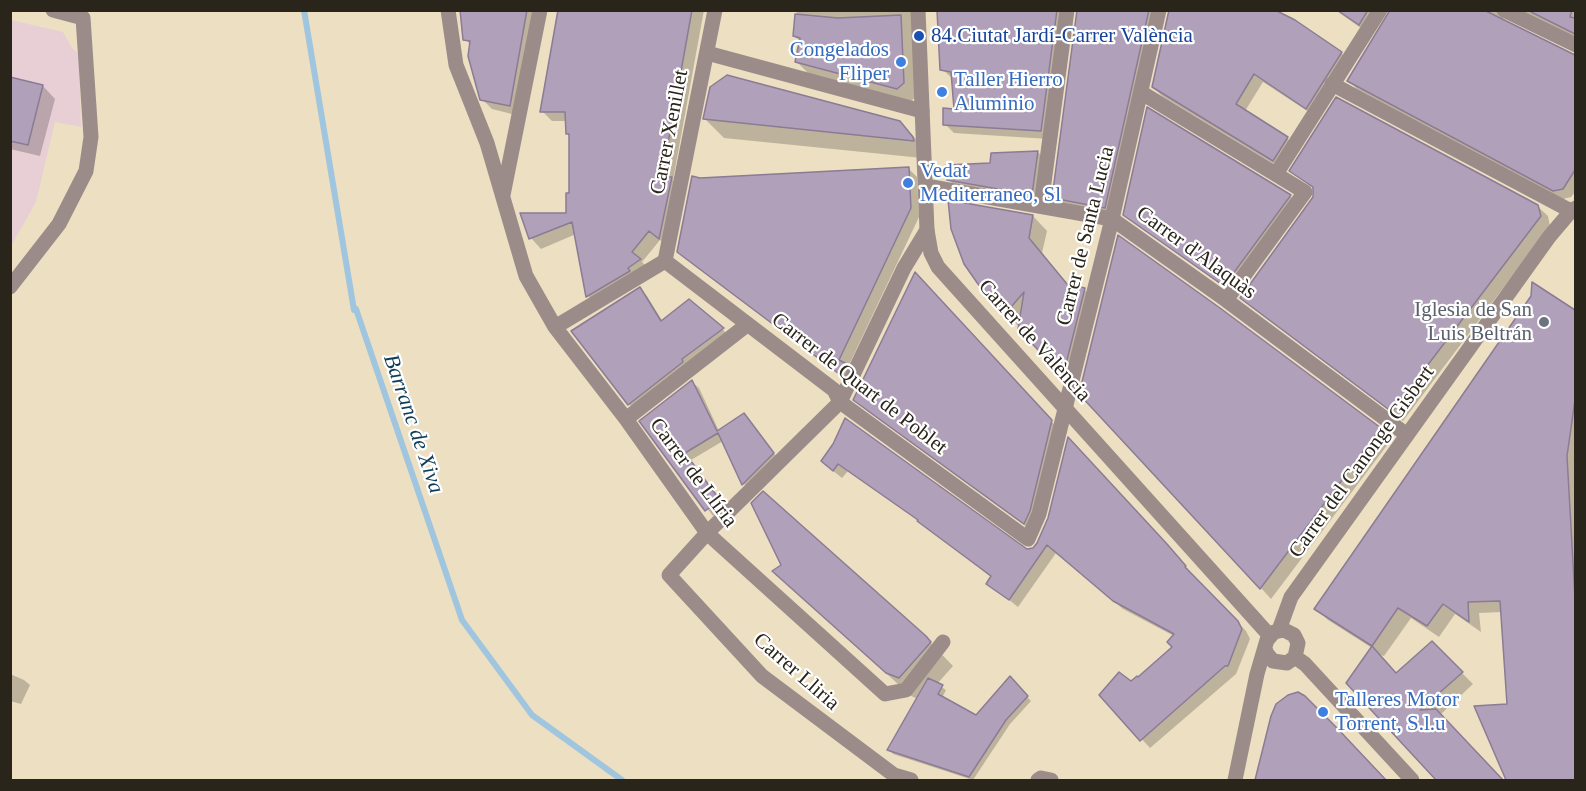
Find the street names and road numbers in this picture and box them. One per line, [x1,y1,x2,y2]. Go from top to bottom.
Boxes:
street label: Carrer Xenillet [646,67,694,197]
street label: Carrer de Santa Lucia [1052,144,1120,328]
street label: Carrer d'Alaquàs [1131,201,1261,305]
street label: Carrer de València [972,275,1096,407]
street label: Carrer de Quart de Poblet [766,308,952,460]
street label: Carrer del Canonge Gisbert [1284,361,1440,563]
street label: Carrer de Llíria [644,413,742,533]
street label: Carrer Lliria [748,628,844,716]

